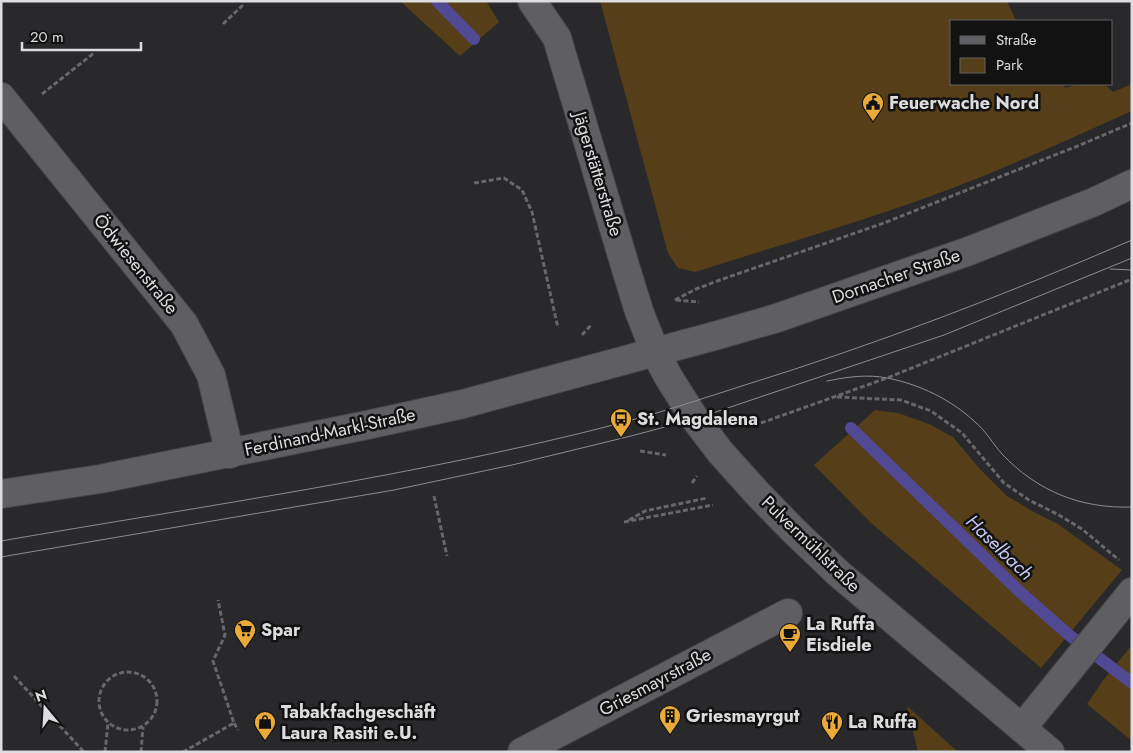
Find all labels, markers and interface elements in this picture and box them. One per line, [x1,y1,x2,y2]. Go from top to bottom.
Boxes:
scale bar [22,20,141,52]
legend [950,20,1113,85]
text: 20 m [30,26,64,48]
text: Straße [996,29,1037,51]
text: Park [996,54,1023,76]
place label: Feuerwache Nord [889,90,1039,116]
public building icon: Feuerwache Nord [861,91,885,122]
street label: Jägerstätterstraße [566,107,629,239]
street label: Ödwiesenstraße [87,208,185,320]
street label: Dornacher Straße [829,242,963,310]
street label: Ferdinand-Markl-Straße [242,401,418,463]
place label: St. Magdalena [637,406,758,432]
bus stop icon: St. Magdalena [609,407,633,438]
street label: Pulvermühlstraße [756,490,866,598]
water label: Haselbach [960,508,1039,586]
place label: La Ruffa Eisdiele [806,611,875,658]
place label: Spar [261,617,301,643]
supermarket icon: Spar [233,618,257,649]
cafe icon: La Ruffa Eisdiele [778,622,802,653]
street label: Griesmayrstraße [594,641,716,723]
north arrow [20,683,70,733]
text: N [33,684,49,707]
place label: Tabakfachgeschäft Laura Rasiti e.U. [281,699,436,746]
place label: Griesmayrgut [686,703,800,729]
building icon: Griesmayrgut [658,704,682,735]
place label: La Ruffa [848,709,917,735]
shop icon: Tabakfachgeschäft Laura Rasiti e.U. [253,710,277,741]
restaurant icon: La Ruffa [820,710,844,741]

